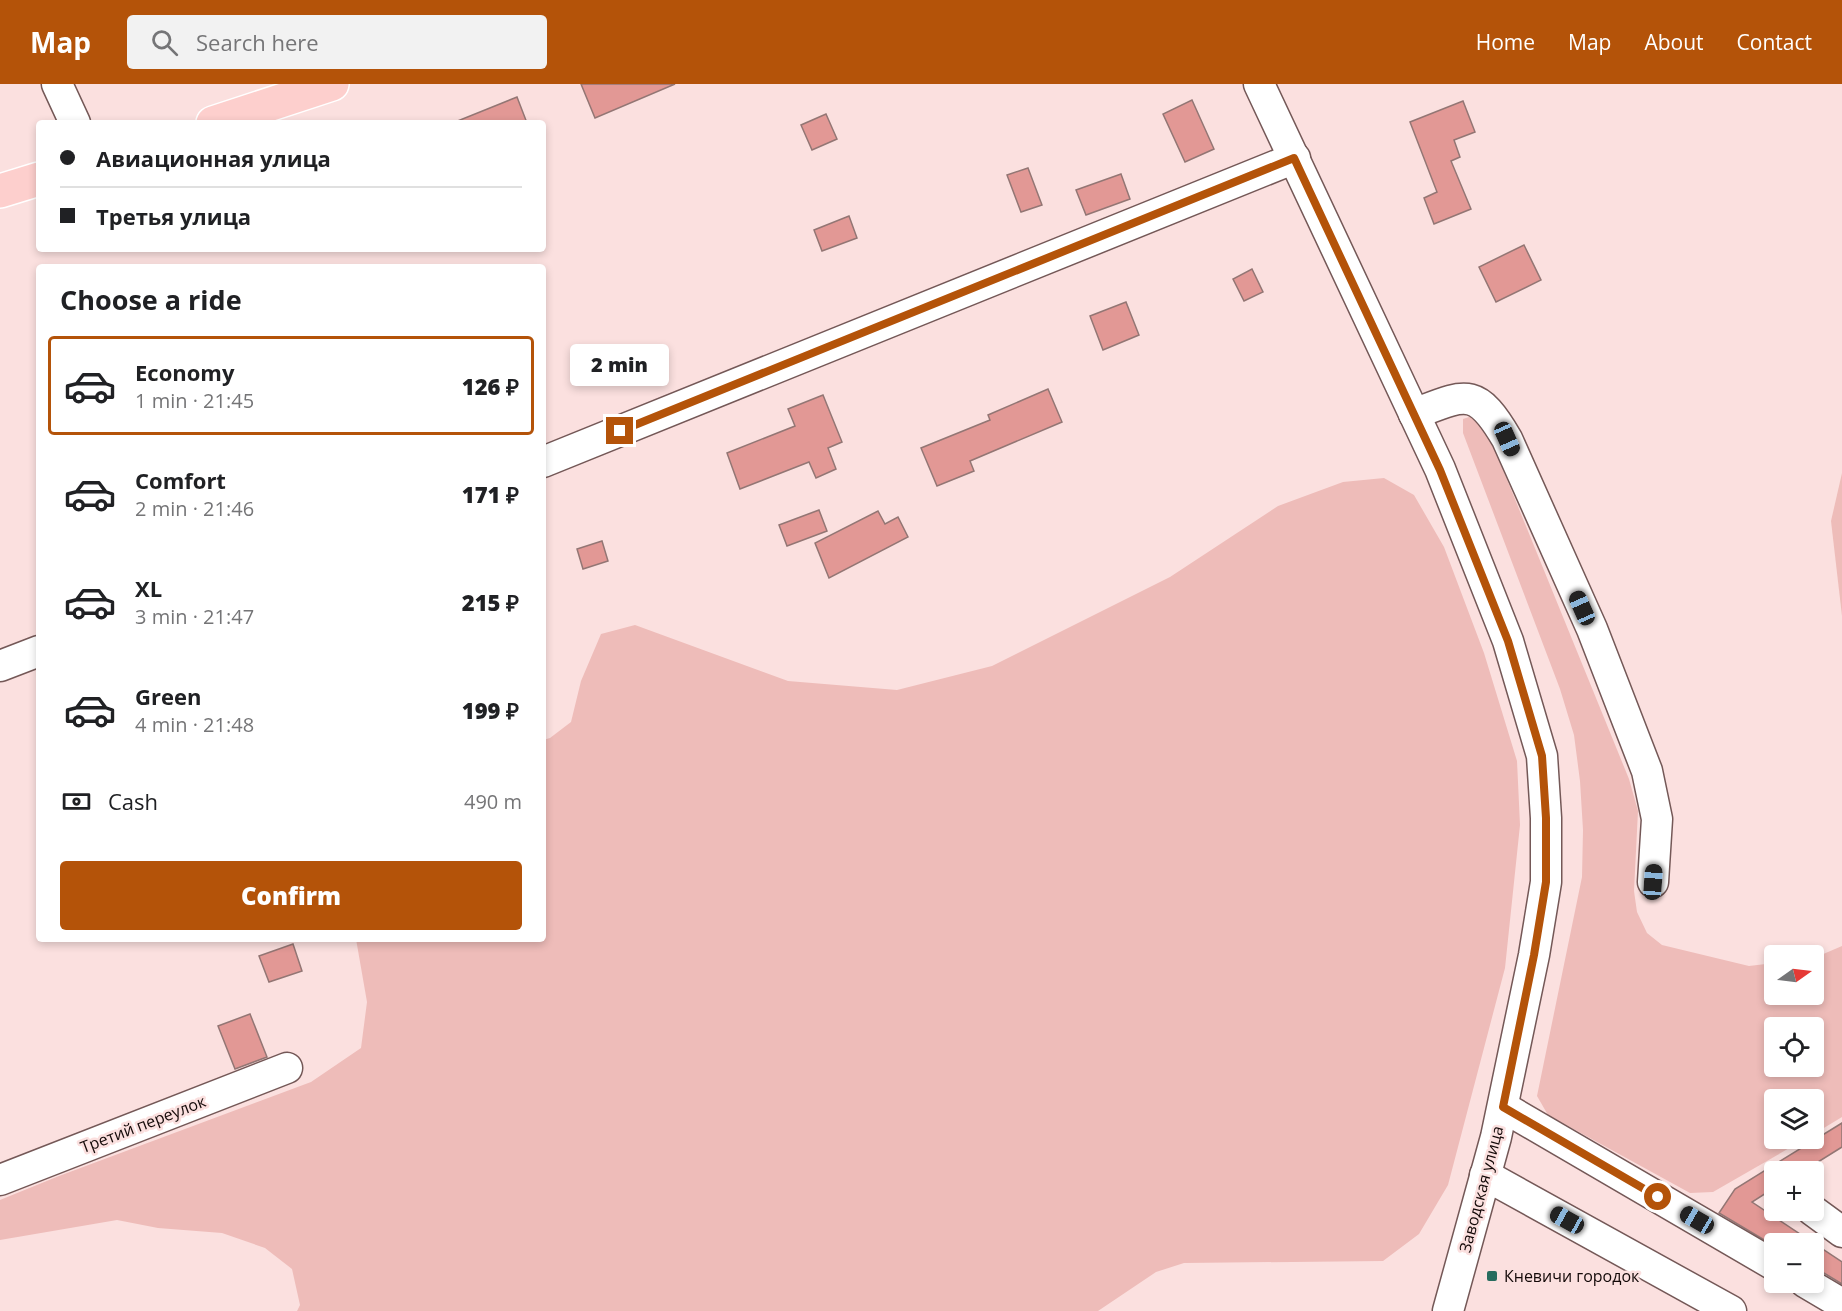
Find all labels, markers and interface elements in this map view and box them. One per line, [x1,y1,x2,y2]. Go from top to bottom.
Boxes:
search box [127,15,547,69]
text: Map [30,23,91,61]
icon: search [148,26,181,59]
text: Search here [196,27,319,57]
text: Home [1476,28,1535,56]
text: Map [1568,28,1611,56]
text: About [1644,28,1704,56]
text: Contact [1737,28,1812,56]
text: Авиационная улица [96,143,331,173]
text: Третья улица [96,201,251,231]
text: Choose a ride [60,281,242,318]
callout: 2 min [570,344,670,386]
text: 2 min [591,351,648,378]
text: Economy [135,357,234,387]
icon: car [63,359,117,413]
text: 126 ₽ [462,371,519,401]
text: 1 min · 21:45 [135,387,254,414]
route end [606,417,633,444]
car [1491,419,1523,459]
text: Comfort [135,465,226,495]
icon: car [63,467,117,521]
text: 171 ₽ [462,479,519,509]
text: 2 min · 21:46 [135,495,254,522]
text: XL [135,573,162,603]
icon: car [63,575,117,629]
text: 215 ₽ [462,587,519,617]
car [1566,588,1598,628]
text: 3 min · 21:47 [135,603,254,630]
text: Green [135,681,201,711]
icon: car [63,683,117,737]
text: 199 ₽ [462,695,519,725]
text: 4 min · 21:48 [135,711,254,738]
icon: cash [60,785,93,818]
text: Cash [108,786,158,816]
text: 490 m [464,788,522,815]
button: Confirm [60,861,522,930]
car [1643,863,1663,901]
north arrow [1764,945,1824,1005]
map controls [1764,945,1824,1293]
button: locate [1764,1017,1824,1077]
button: layers [1764,1089,1824,1149]
street label: Третий переулок [77,1090,209,1158]
street label: Заводская улица [1454,1123,1508,1255]
button: + [1764,1161,1824,1221]
route start [1644,1183,1671,1210]
car [1547,1203,1587,1237]
car [1677,1203,1717,1237]
button: − [1764,1233,1824,1293]
place label: Кневичи городок [1504,1265,1640,1287]
marker: Кневичи городок [1485,1269,1499,1283]

